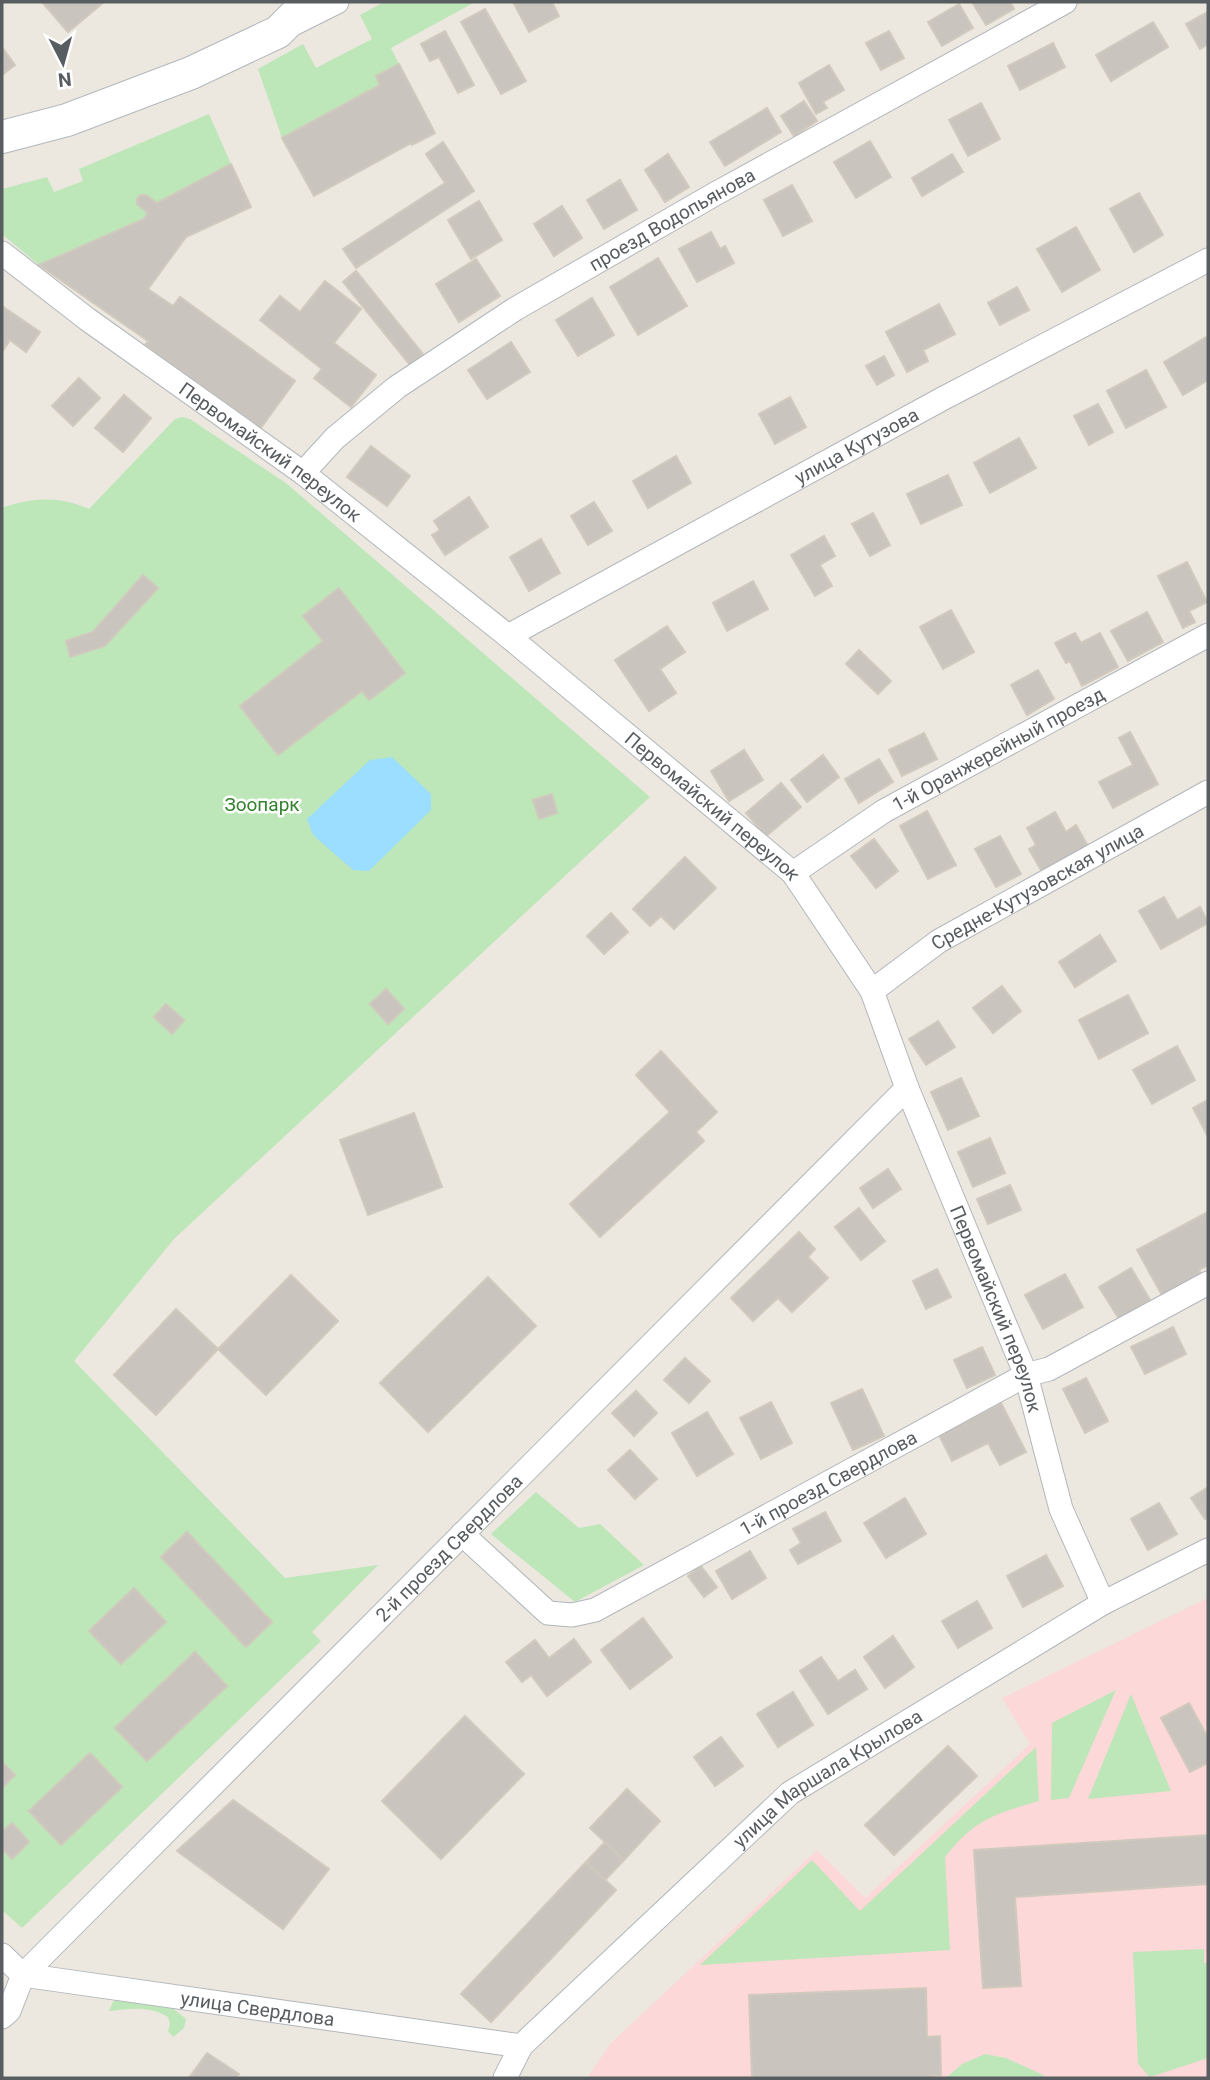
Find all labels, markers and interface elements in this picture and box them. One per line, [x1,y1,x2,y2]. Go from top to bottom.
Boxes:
north arrow [28,28,98,98]
text: N [57,67,73,92]
street label: проезд Водопьянова [585,163,759,276]
street label: Первомайский переулок [175,377,366,527]
street label: улица Кутузова [791,403,923,489]
street label: 1-й Оранжерейный проезд [888,683,1108,816]
street label: Первомайский переулок [620,727,806,885]
park label: Зоопарк [224,793,300,816]
street label: Средне-Кутузовская улица [927,819,1148,955]
street label: Первомайский переулок [945,1202,1046,1416]
street label: 1-й проезд Свердлова [736,1426,921,1541]
street label: 2-й проезд Свердлова [371,1470,527,1627]
street label: улица Маршала Крылова [728,1705,926,1853]
street label: улица Свердлова [179,1987,336,2031]

